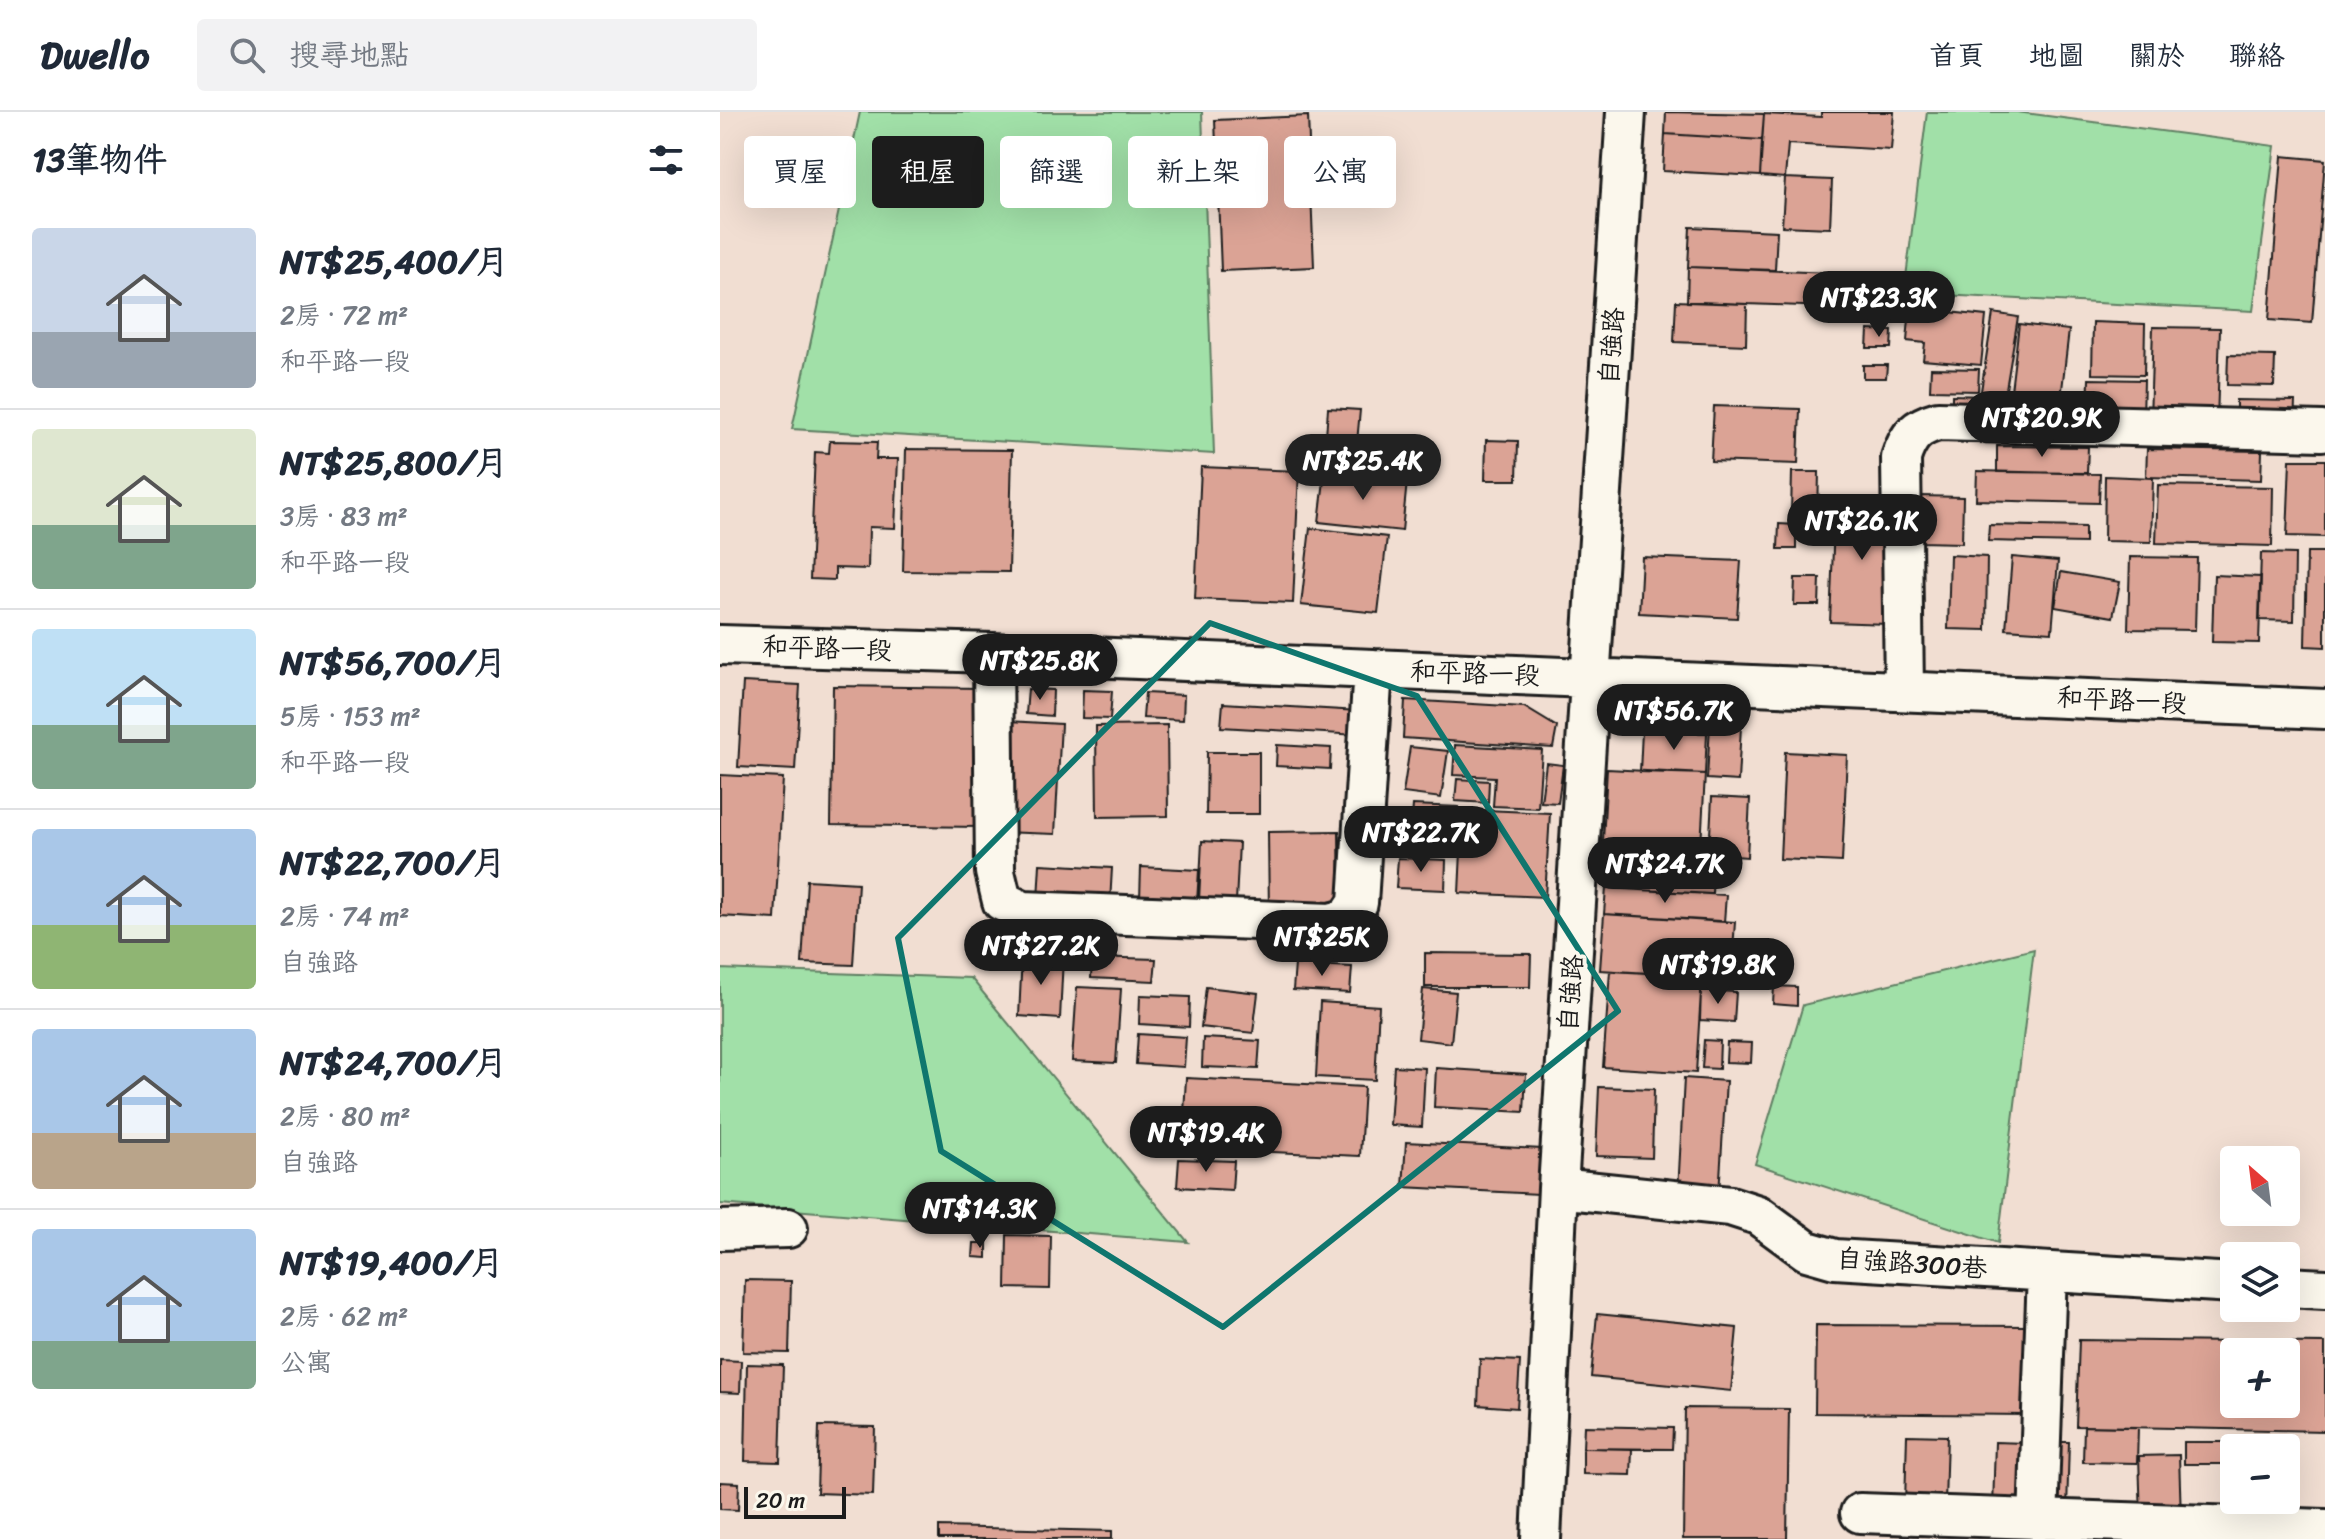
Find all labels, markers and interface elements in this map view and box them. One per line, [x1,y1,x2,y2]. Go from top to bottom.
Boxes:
search box [197,19,757,91]
text: Dwello [40,22,149,89]
text: 搜尋地點 [289,28,409,82]
text: 首頁 [1929,31,1985,80]
text: 地圖 [2029,31,2085,80]
text: 關於 [2129,31,2185,80]
text: 聯絡 [2229,31,2285,80]
icon: search [225,33,269,77]
text: 13筆物件 [32,130,167,190]
chip: 買屋 [744,136,856,208]
chip: 租屋 [872,136,984,208]
chip: 篩選 [1000,136,1112,208]
chip: 新上架 [1128,136,1268,208]
chip: 公寓 [1284,136,1396,208]
icon: filters [644,138,688,182]
text: NT$25,400/月 [280,232,509,292]
icon: home [96,260,192,356]
pin: NT$23.3K [1796,271,1962,339]
text: NT$23.3K [1821,274,1937,320]
text: 2房 · 72 m² [280,292,408,338]
street label: 自強路 [1585,305,1637,387]
text: 和平路一段 [280,338,410,384]
pin: NT$20.9K [1959,391,2125,459]
text: NT$20.9K [1982,394,2102,440]
text: NT$25,800/月 [280,433,508,493]
pin: NT$25.4K [1280,434,1446,502]
text: NT$25.4K [1303,437,1423,483]
icon: home [96,461,192,557]
text: 3房 · 83 m² [280,493,408,539]
pin: NT$26.1K [1779,494,1945,562]
text: NT$26.1K [1805,497,1919,543]
text: 和平路一段 [280,539,410,585]
street label: 和平路一段 [761,623,893,673]
text: NT$56,700/月 [280,633,507,693]
pin: NT$25.8K [957,634,1123,702]
text: NT$25.8K [980,637,1100,683]
street label: 和平路一段 [1409,648,1541,698]
icon: home [96,661,192,757]
street label: 和平路一段 [2056,674,2188,726]
pin: NT$56.7K [1591,684,1757,752]
text: NT$56.7K [1615,687,1733,733]
text: 5房 · 153 m² [280,693,421,739]
text: 和平路一段 [280,739,410,785]
pin: NT$22.7K [1338,806,1504,874]
text: NT$22.7K [1362,809,1480,855]
text: NT$22,700/月 [280,833,506,893]
pin: NT$24.7K [1582,837,1748,905]
text: NT$24.7K [1606,840,1724,886]
icon: home [96,861,192,957]
text: 2房 · 74 m² [280,893,410,939]
pin: NT$25K [1257,910,1387,978]
text: NT$25K [1274,913,1370,959]
pin: NT$27.2K [958,919,1124,987]
text: NT$27.2K [982,922,1100,968]
pin: NT$19.8K [1635,938,1801,1006]
text: 自強路 [280,939,358,985]
text: NT$19.8K [1660,941,1776,987]
street label: 自強路 [1544,952,1596,1034]
text: NT$24,700/月 [280,1033,508,1093]
icon: home [96,1061,192,1157]
text: 2房 · 80 m² [280,1093,411,1139]
pin: NT$19.4K [1123,1106,1289,1174]
text: NT$19.4K [1148,1109,1264,1155]
text: 自強路 [280,1139,358,1185]
north arrow [2220,1146,2300,1226]
map controls [2220,1146,2300,1514]
pin: NT$14.3K [897,1182,1063,1250]
text: NT$14.3K [923,1185,1037,1231]
text: NT$19,400/月 [280,1233,504,1293]
street label: 自強路300巷 [1835,1235,1989,1291]
button: layers [2220,1242,2300,1322]
icon: home [96,1261,192,1357]
text: 2房 · 62 m² [280,1293,408,1339]
button: + [2220,1338,2300,1418]
text: 公寓 [280,1339,332,1385]
button: − [2220,1434,2300,1514]
text: 20 m [756,1481,805,1520]
scale bar [744,1483,846,1519]

